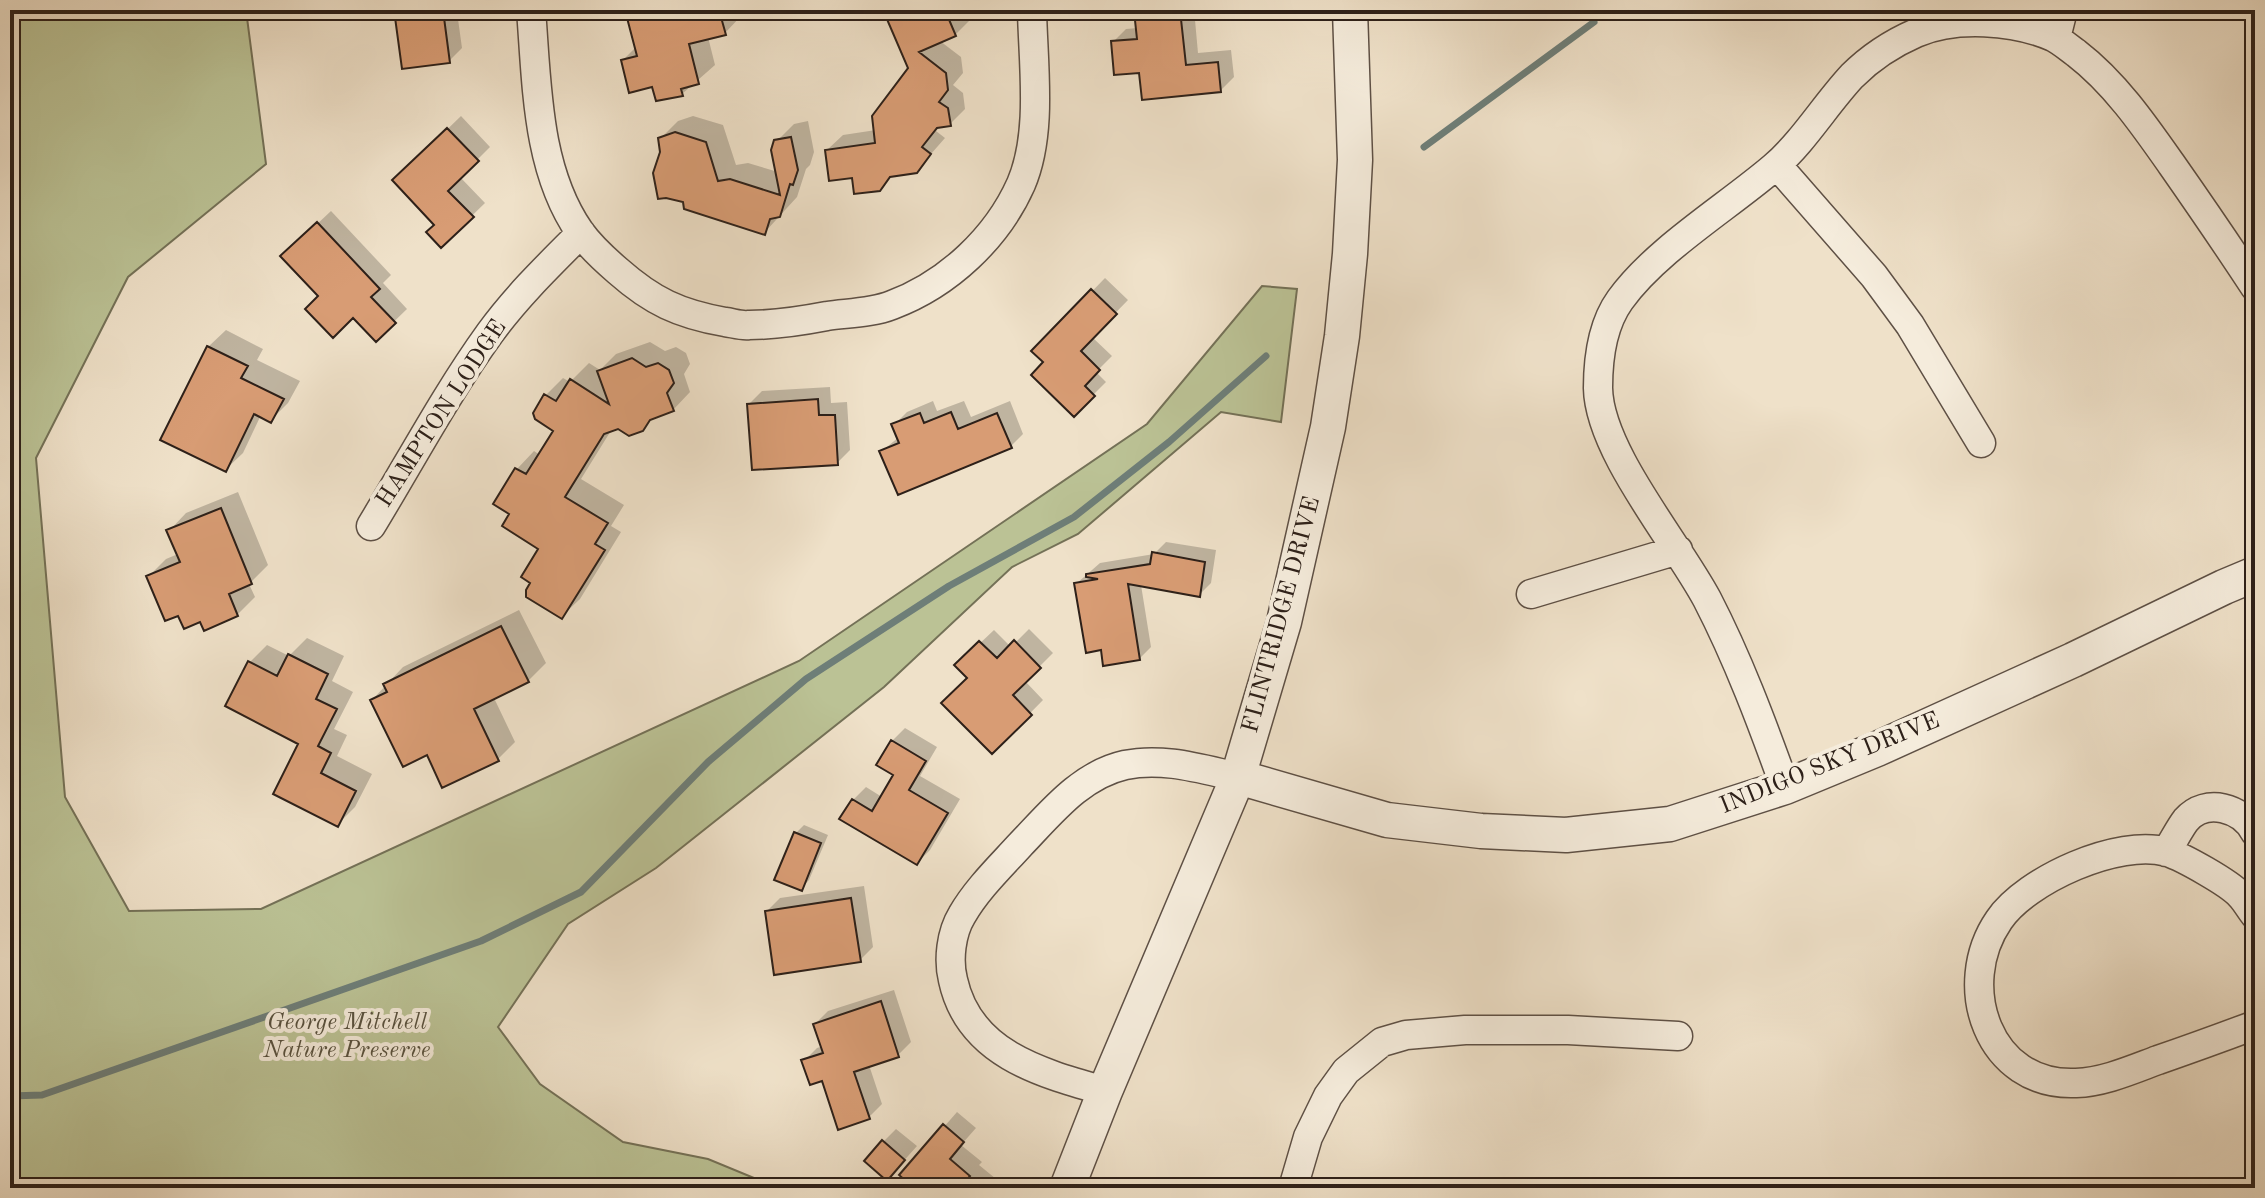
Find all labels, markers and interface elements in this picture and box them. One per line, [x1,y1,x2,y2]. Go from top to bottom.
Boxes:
street label: HAMPTON LODGE [372,316,512,512]
street label: FLINTRIDGE DRIVE [1239,494,1325,736]
street label: INDIGO SKY DRIVE [1717,709,1943,819]
park label: George Mitchell Nature Preserve [262,1011,431,1063]

